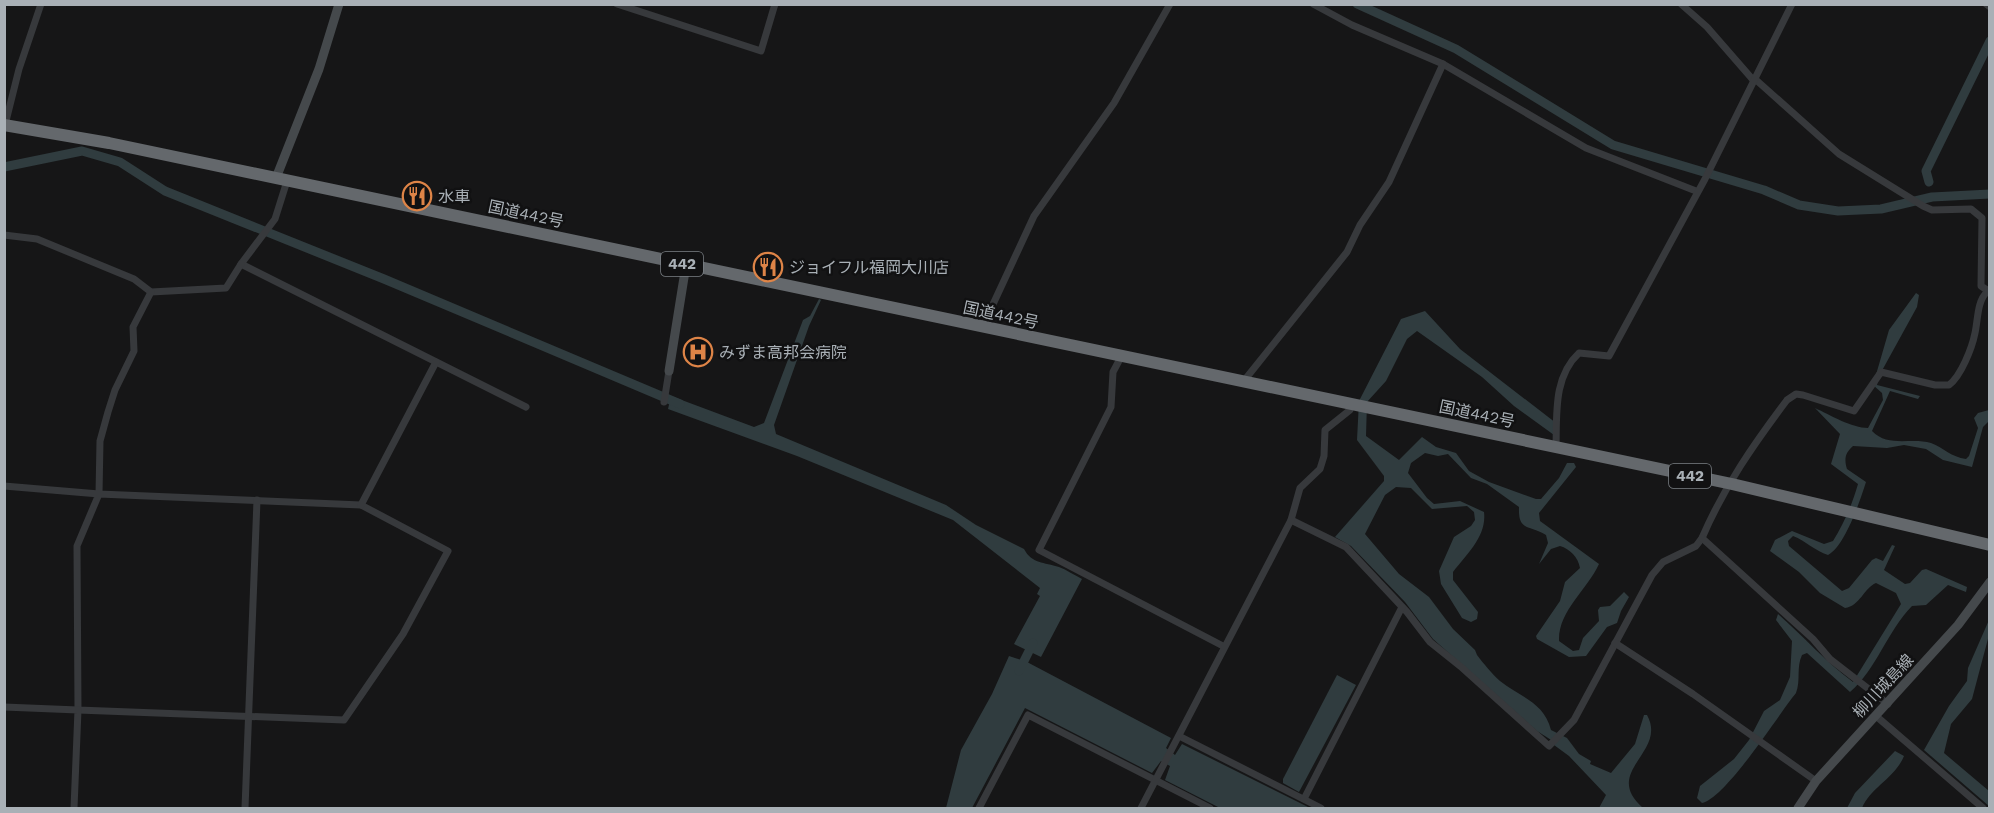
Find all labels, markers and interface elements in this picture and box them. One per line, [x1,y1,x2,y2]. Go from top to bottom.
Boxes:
restaurant icon: 水車 [401,180,433,212]
place label: 水車 [438,187,470,206]
street label: 国道442号 [486,197,566,231]
restaurant icon: ジョイフル福岡大川店 [752,251,784,283]
road number: 442 [661,252,703,276]
place label: ジョイフル福岡大川店 [789,258,949,277]
street label: 国道442号 [961,298,1041,332]
hospital icon: みずま高邦会病院 [682,336,714,368]
place label: みずま高邦会病院 [719,343,847,362]
street label: 国道442号 [1437,397,1517,431]
road number: 442 [1669,464,1711,488]
street label: 柳川城島線 [1849,650,1917,722]

